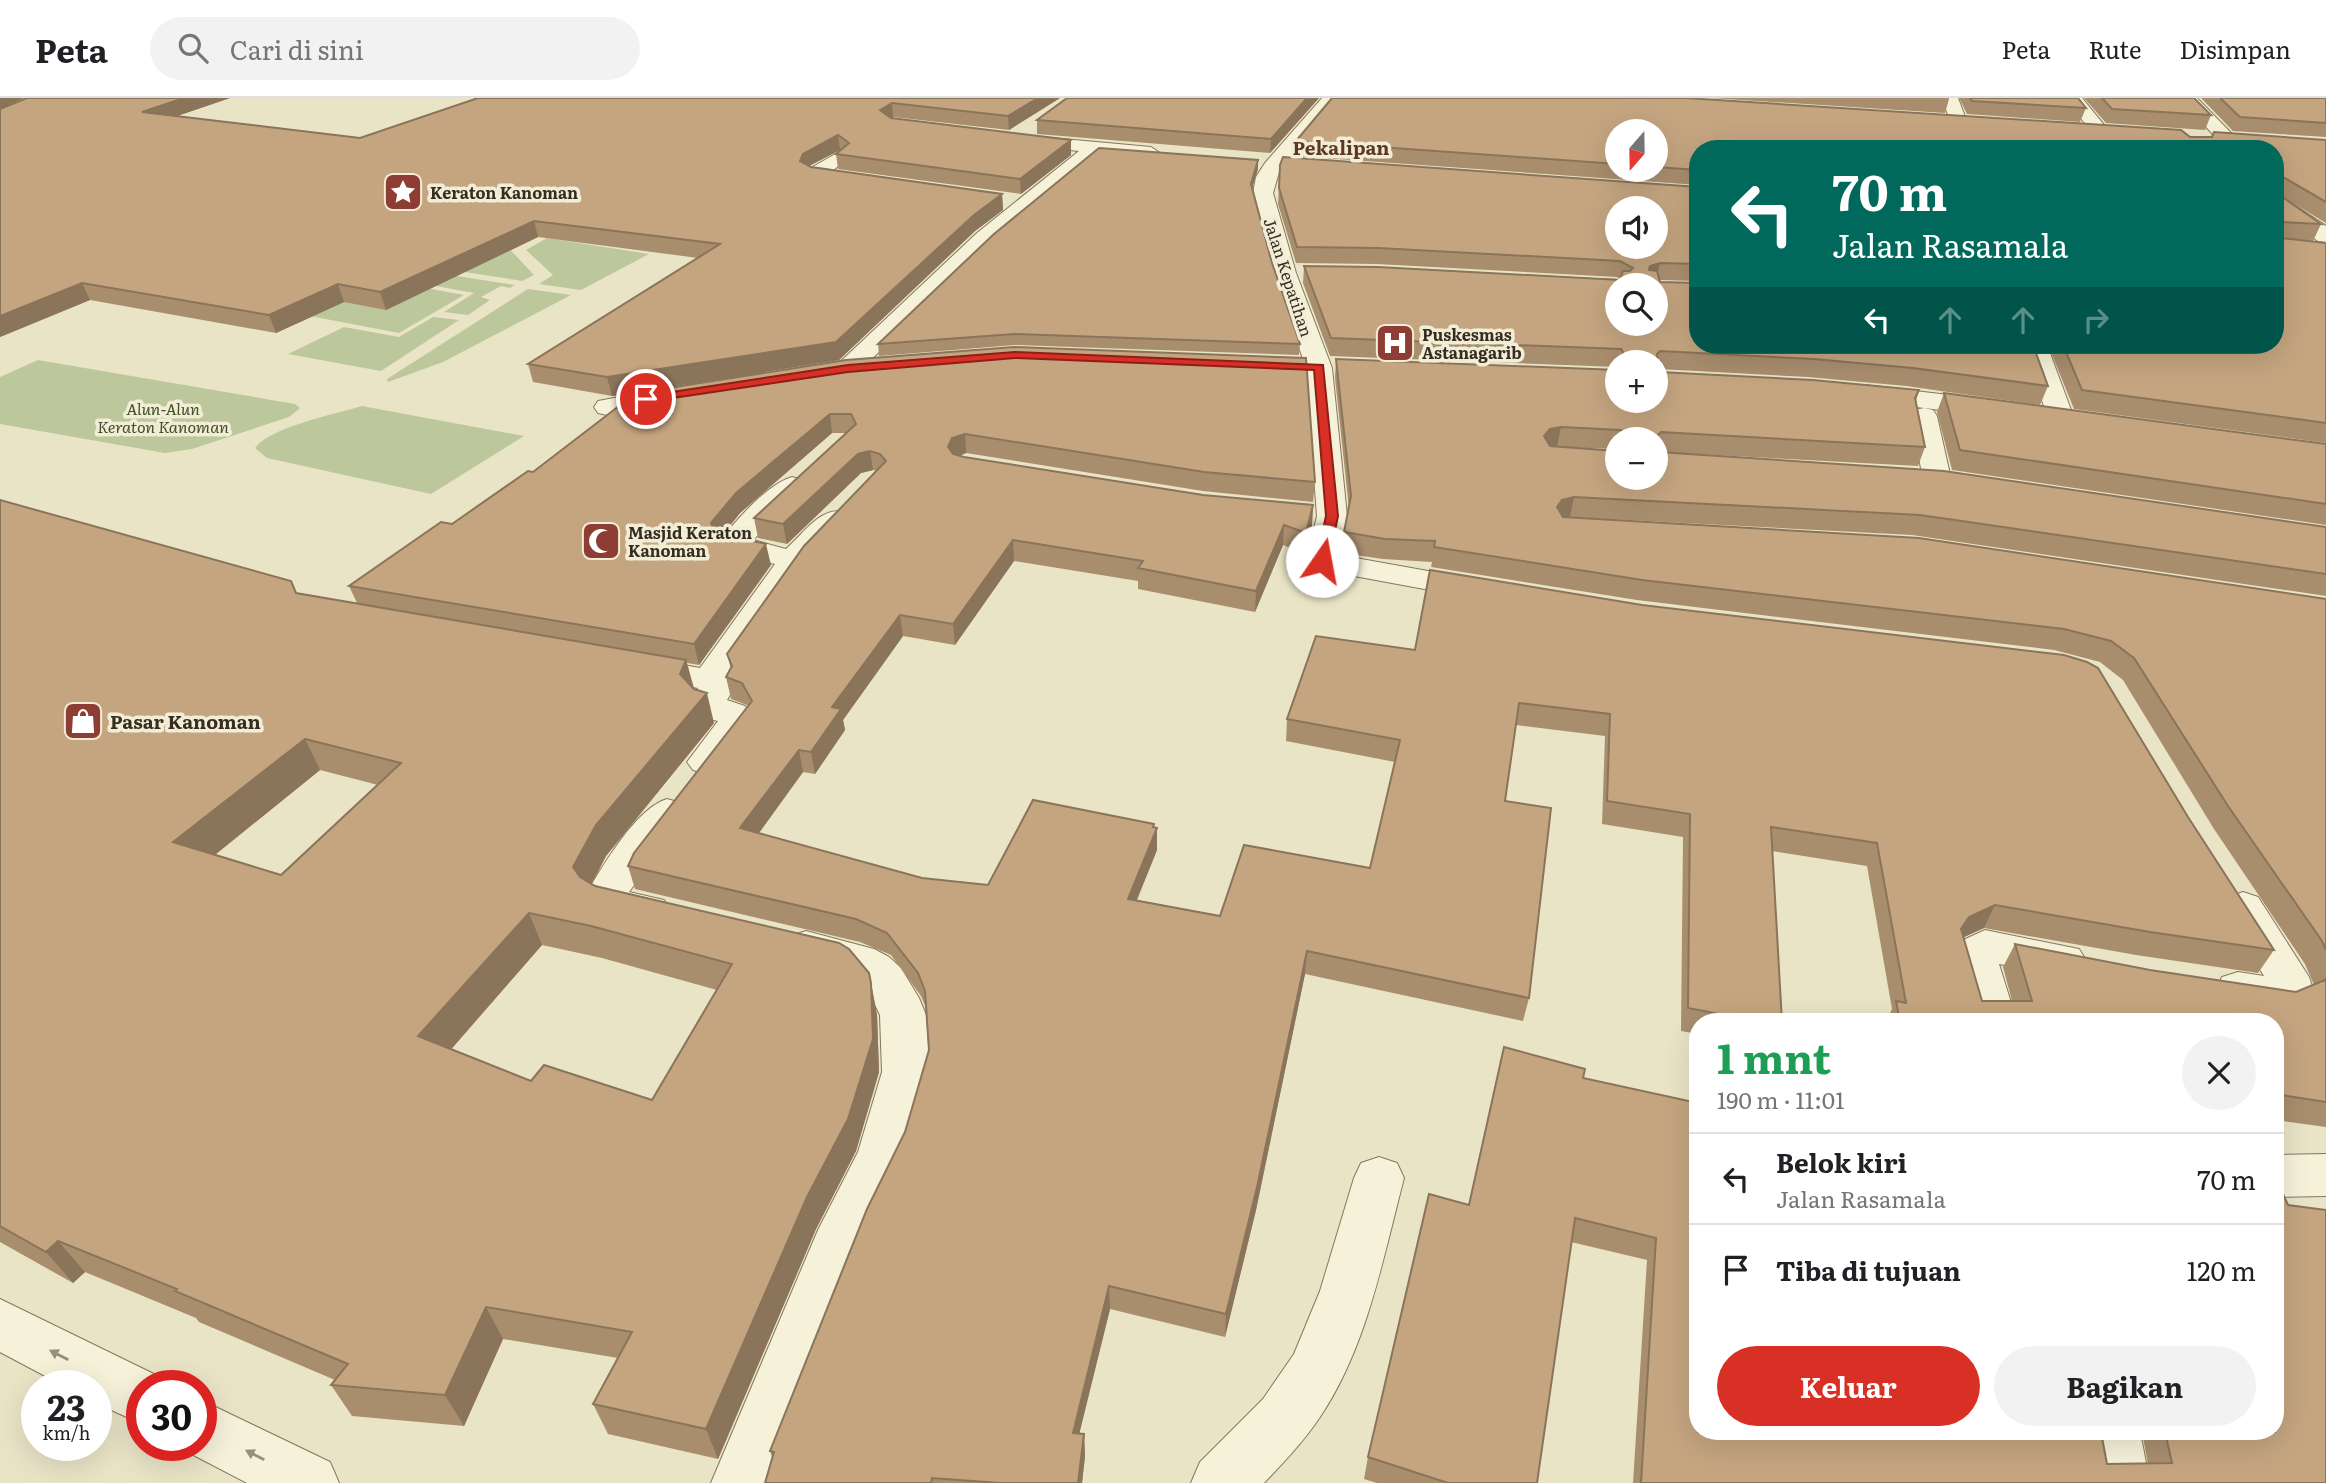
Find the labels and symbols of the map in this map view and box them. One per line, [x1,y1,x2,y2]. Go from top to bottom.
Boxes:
north arrow [1605,119,1668,182]
district label: Pekalipan [1293,133,1389,161]
place icon: Keraton Kanoman [382,171,424,213]
place label: Keraton Kanoman [430,180,578,204]
street label: Jalan Kepatihan [1258,214,1320,340]
hospital icon: Puskesmas Astanagarib [1374,322,1416,364]
place label: Puskesmas Astanagarib [1422,322,1522,364]
pin [616,369,676,429]
park label: Alun-Alun Keraton Kanoman [97,396,229,438]
mosque icon: Masjid Keraton Kanoman [580,520,622,562]
place label: Masjid Keraton Kanoman [628,520,752,562]
position arrow [1285,524,1359,598]
shop icon: Pasar Kanoman [62,700,104,742]
place label: Pasar Kanoman [110,707,261,735]
one-way arrow [49,1349,69,1360]
speed limit sign: 30 [126,1370,217,1461]
one-way arrow [245,1450,265,1461]

